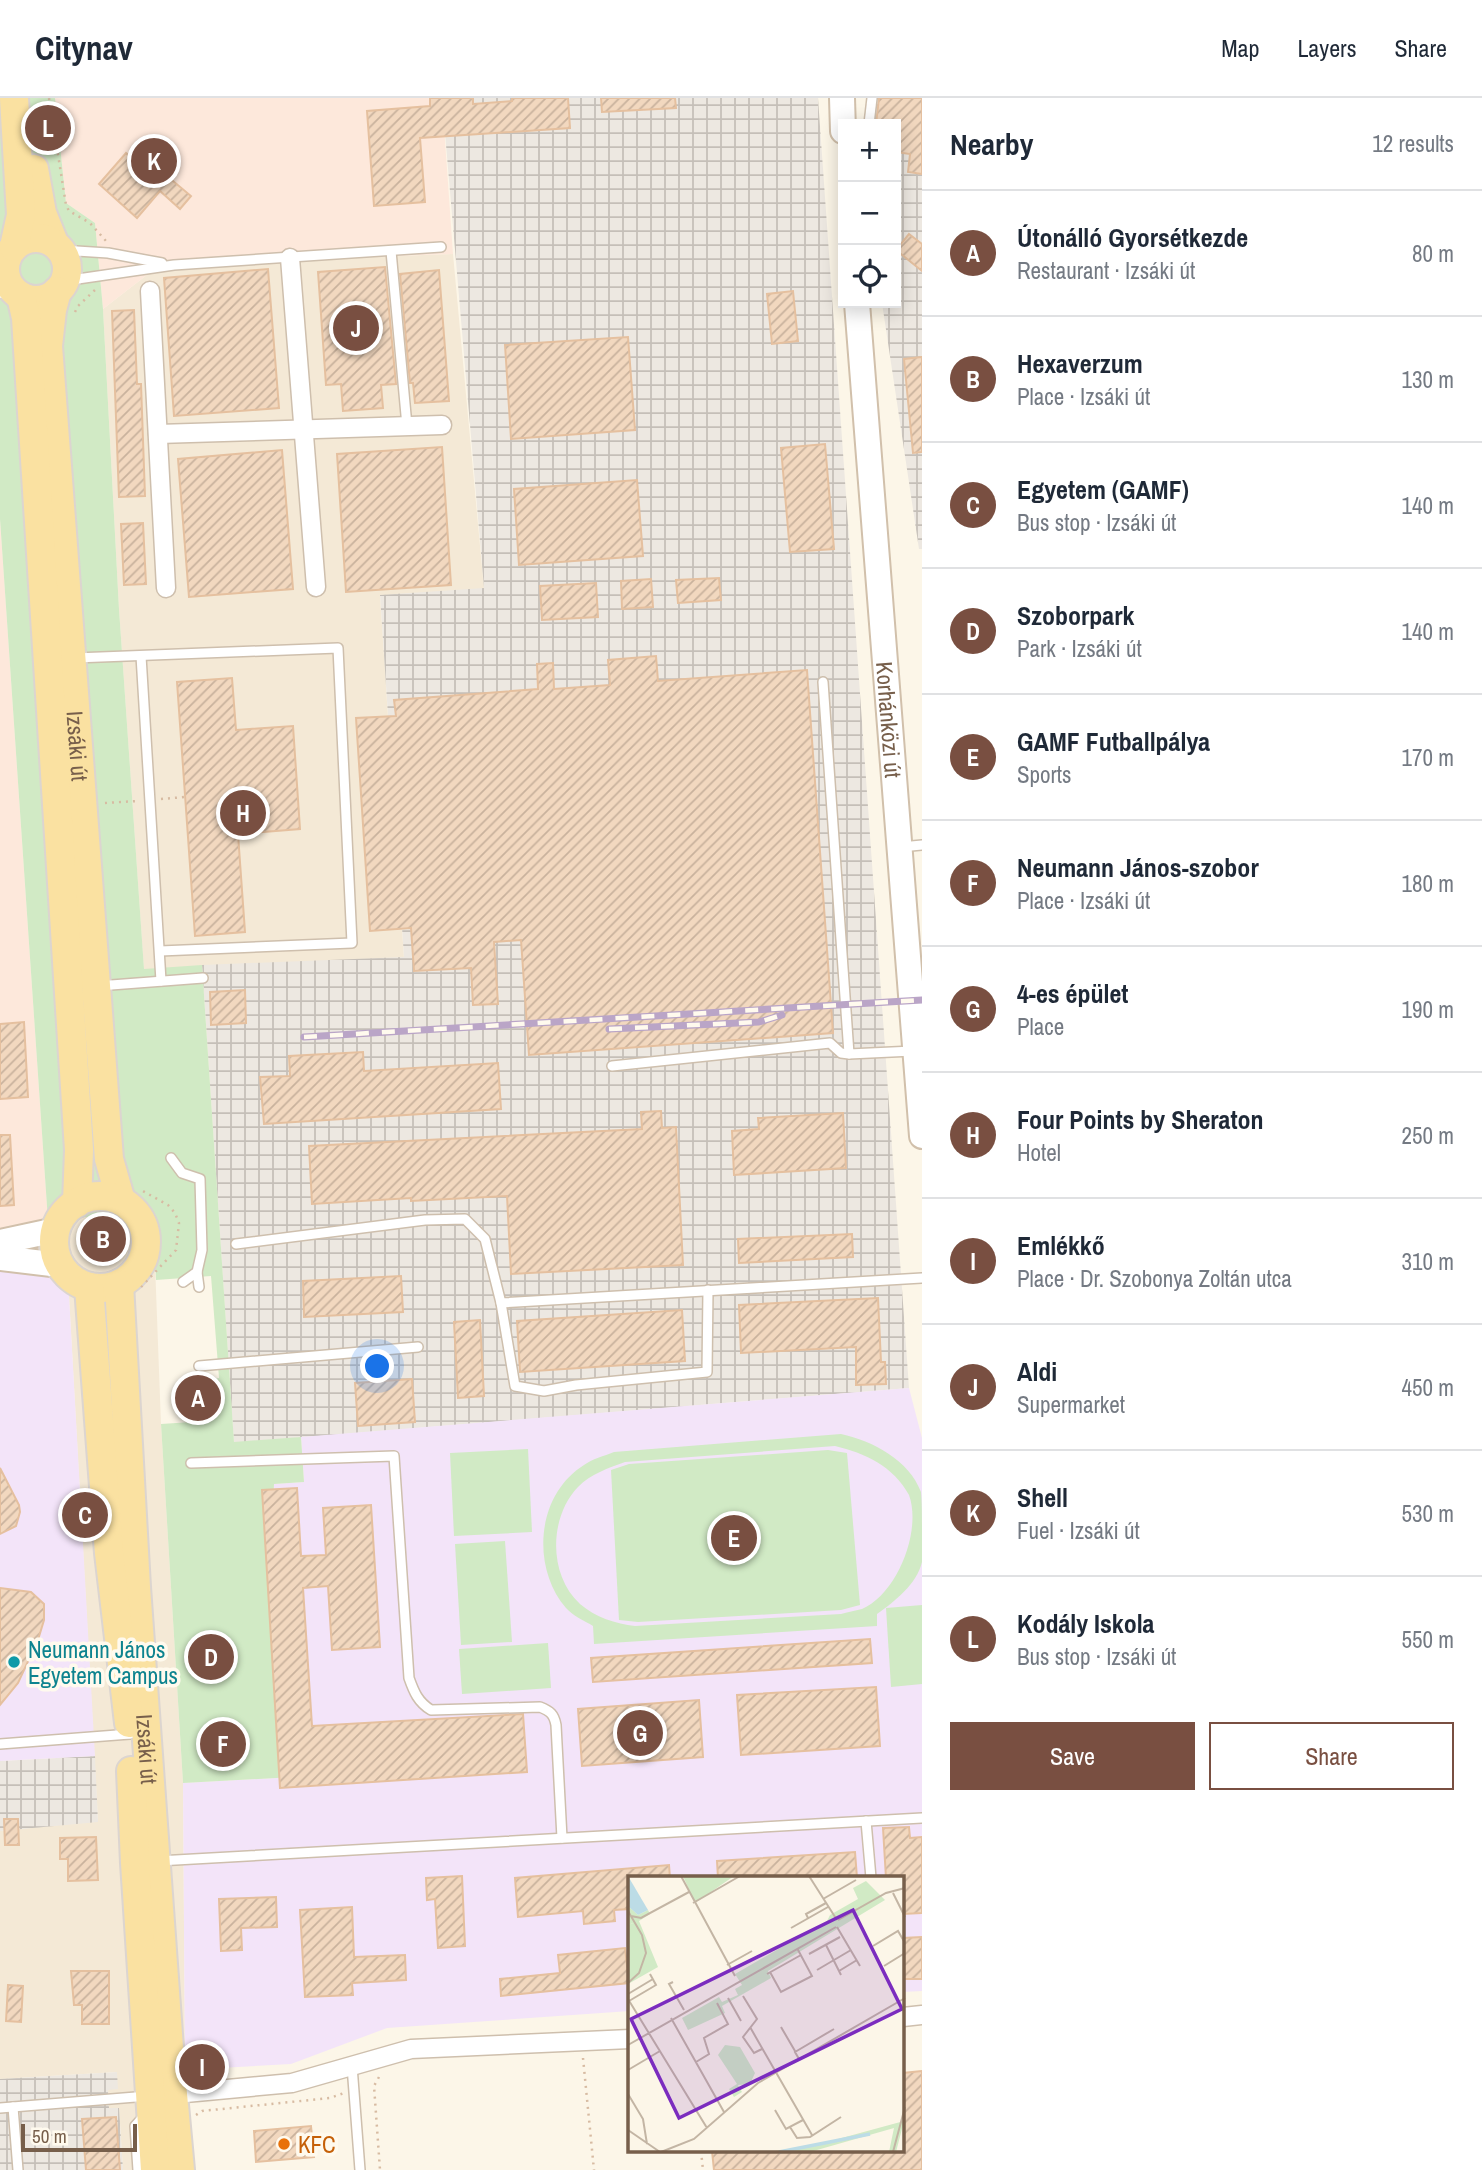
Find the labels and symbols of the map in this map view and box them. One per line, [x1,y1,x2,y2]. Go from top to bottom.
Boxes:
pin: L [25,102,71,154]
pin: K [131,135,177,187]
pin: J [333,302,379,354]
street label: Korhánközi út [870,660,910,779]
street label: Izsáki út [60,710,96,782]
pin: H [220,787,266,839]
pin: B [80,1213,126,1265]
your location [360,1349,394,1383]
pin: A [175,1372,221,1424]
pin: C [62,1489,108,1541]
pin: E [711,1512,757,1564]
pin: D [188,1631,234,1683]
place label: Neumann János Egyetem Campus [28,1634,178,1691]
marker: Neumann János Egyetem Campus [6,1654,22,1670]
pin: G [617,1707,663,1759]
street label: Izsáki út [130,1713,166,1785]
pin: F [200,1718,246,1770]
inset map [628,1876,904,2152]
pin: I [179,2041,225,2093]
scale bar [21,2121,136,2153]
place label: KFC [298,2129,336,2160]
marker: KFC [276,2136,292,2152]

